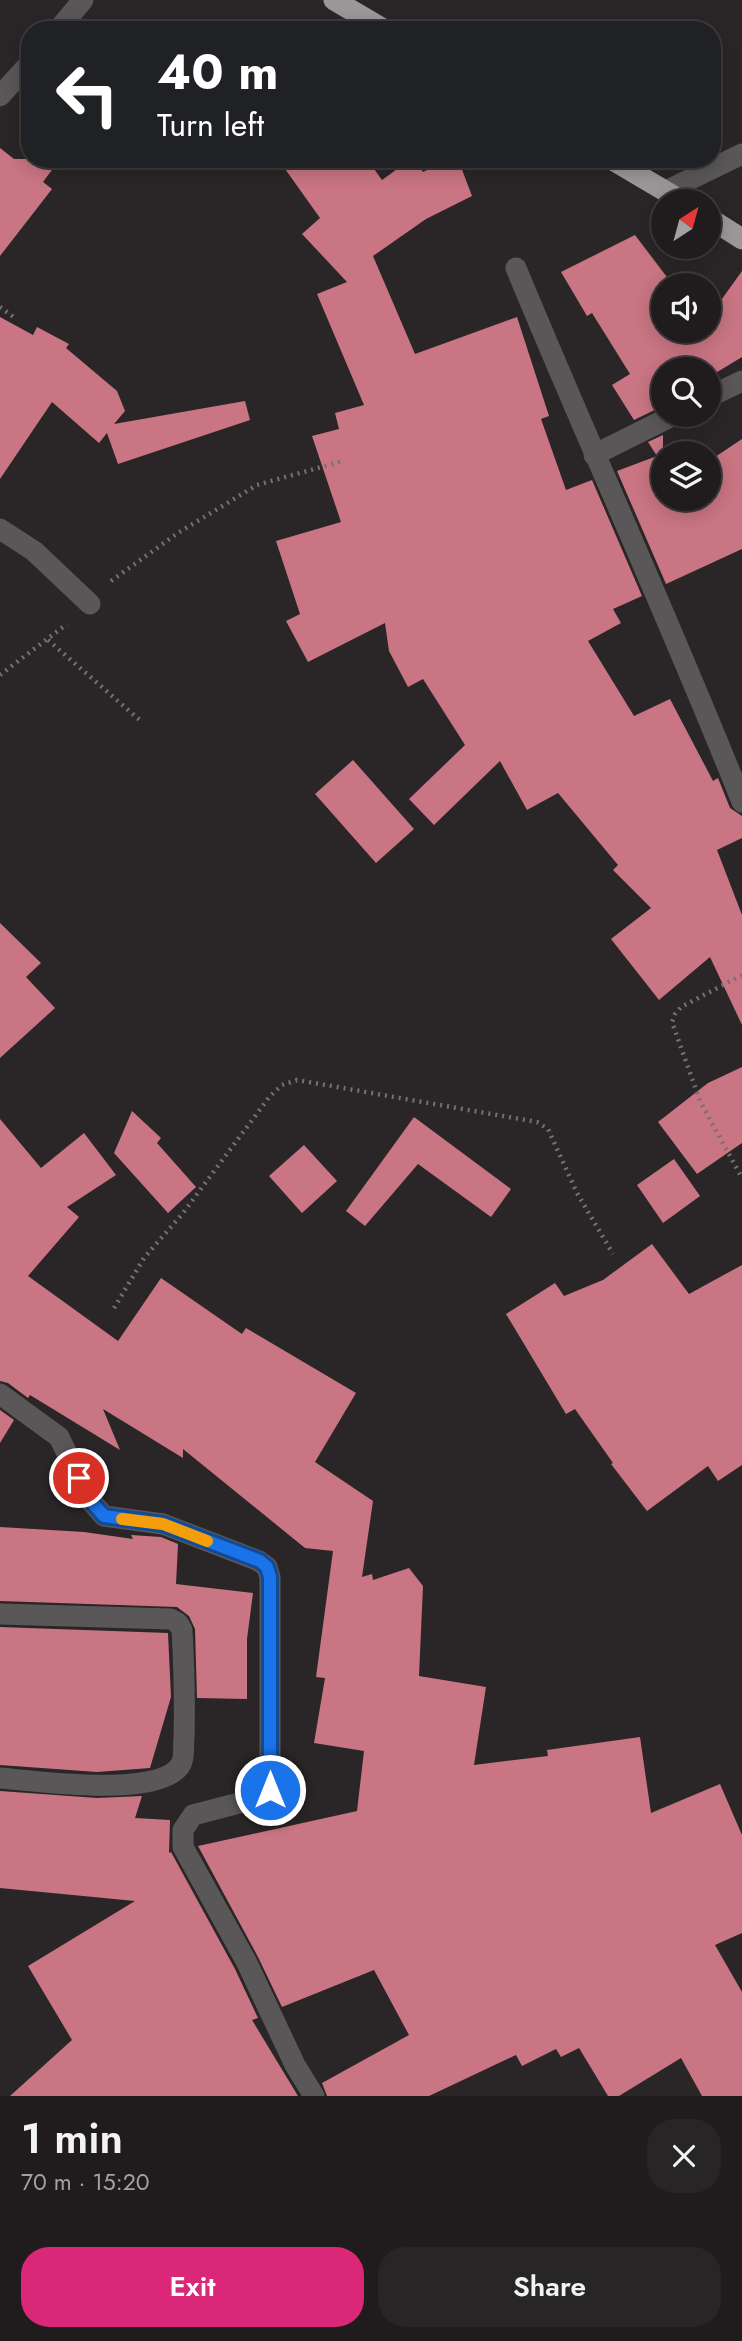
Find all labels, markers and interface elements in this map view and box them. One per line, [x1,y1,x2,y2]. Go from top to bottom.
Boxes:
text: 40 m [157,37,279,107]
icon: left [42,49,133,140]
text: Turn left [157,102,264,148]
north arrow [651,189,721,259]
map controls [651,189,721,511]
button: sound [651,273,721,343]
button: search [651,357,721,427]
button: layers [651,441,721,511]
pin [49,1448,109,1508]
icon: arrive [60,1459,98,1497]
position arrow [233,1753,307,1827]
text: 1 min [21,2108,123,2169]
button: close [647,2119,721,2193]
text: 70 m · 15:20 [21,2165,150,2199]
button: Exit [21,2247,364,2327]
button: Share [378,2247,721,2327]

